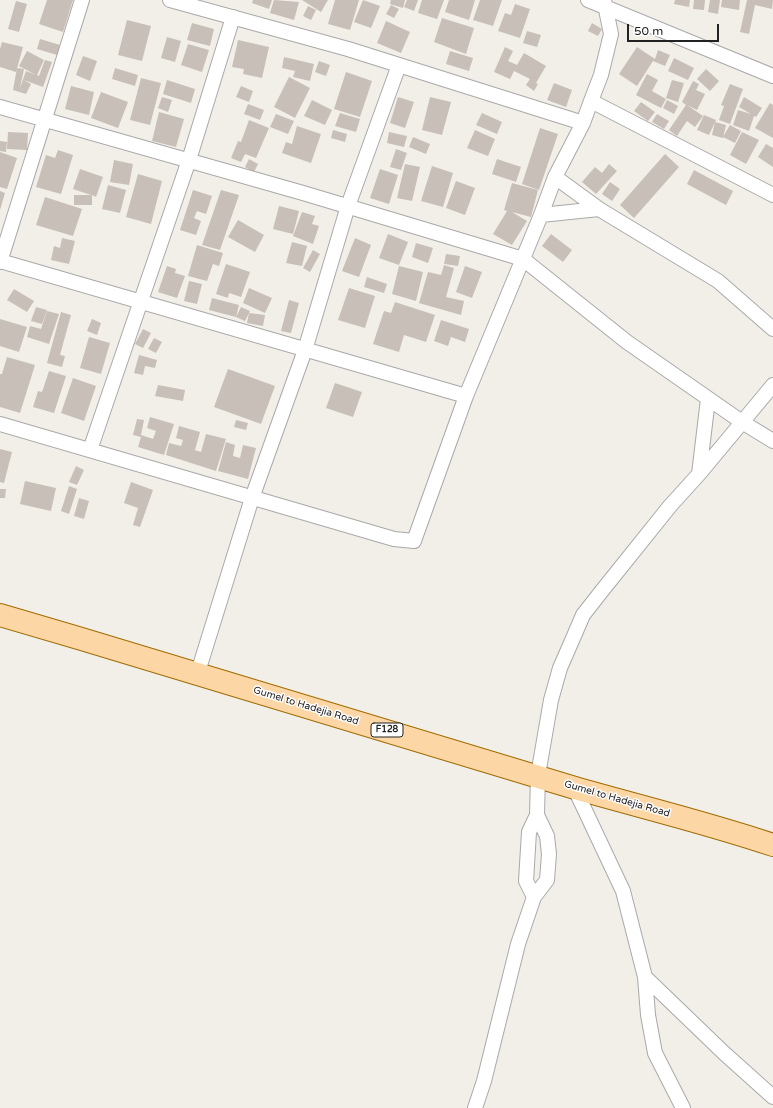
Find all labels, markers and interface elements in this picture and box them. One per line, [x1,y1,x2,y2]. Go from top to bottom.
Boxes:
scale bar [629,16,721,42]
text: 50 m [634,24,663,38]
street label: Gumel to Hadejia Road [252,684,360,728]
road number: F128 [371,723,403,737]
street label: Gumel to Hadejia Road [563,778,671,820]

